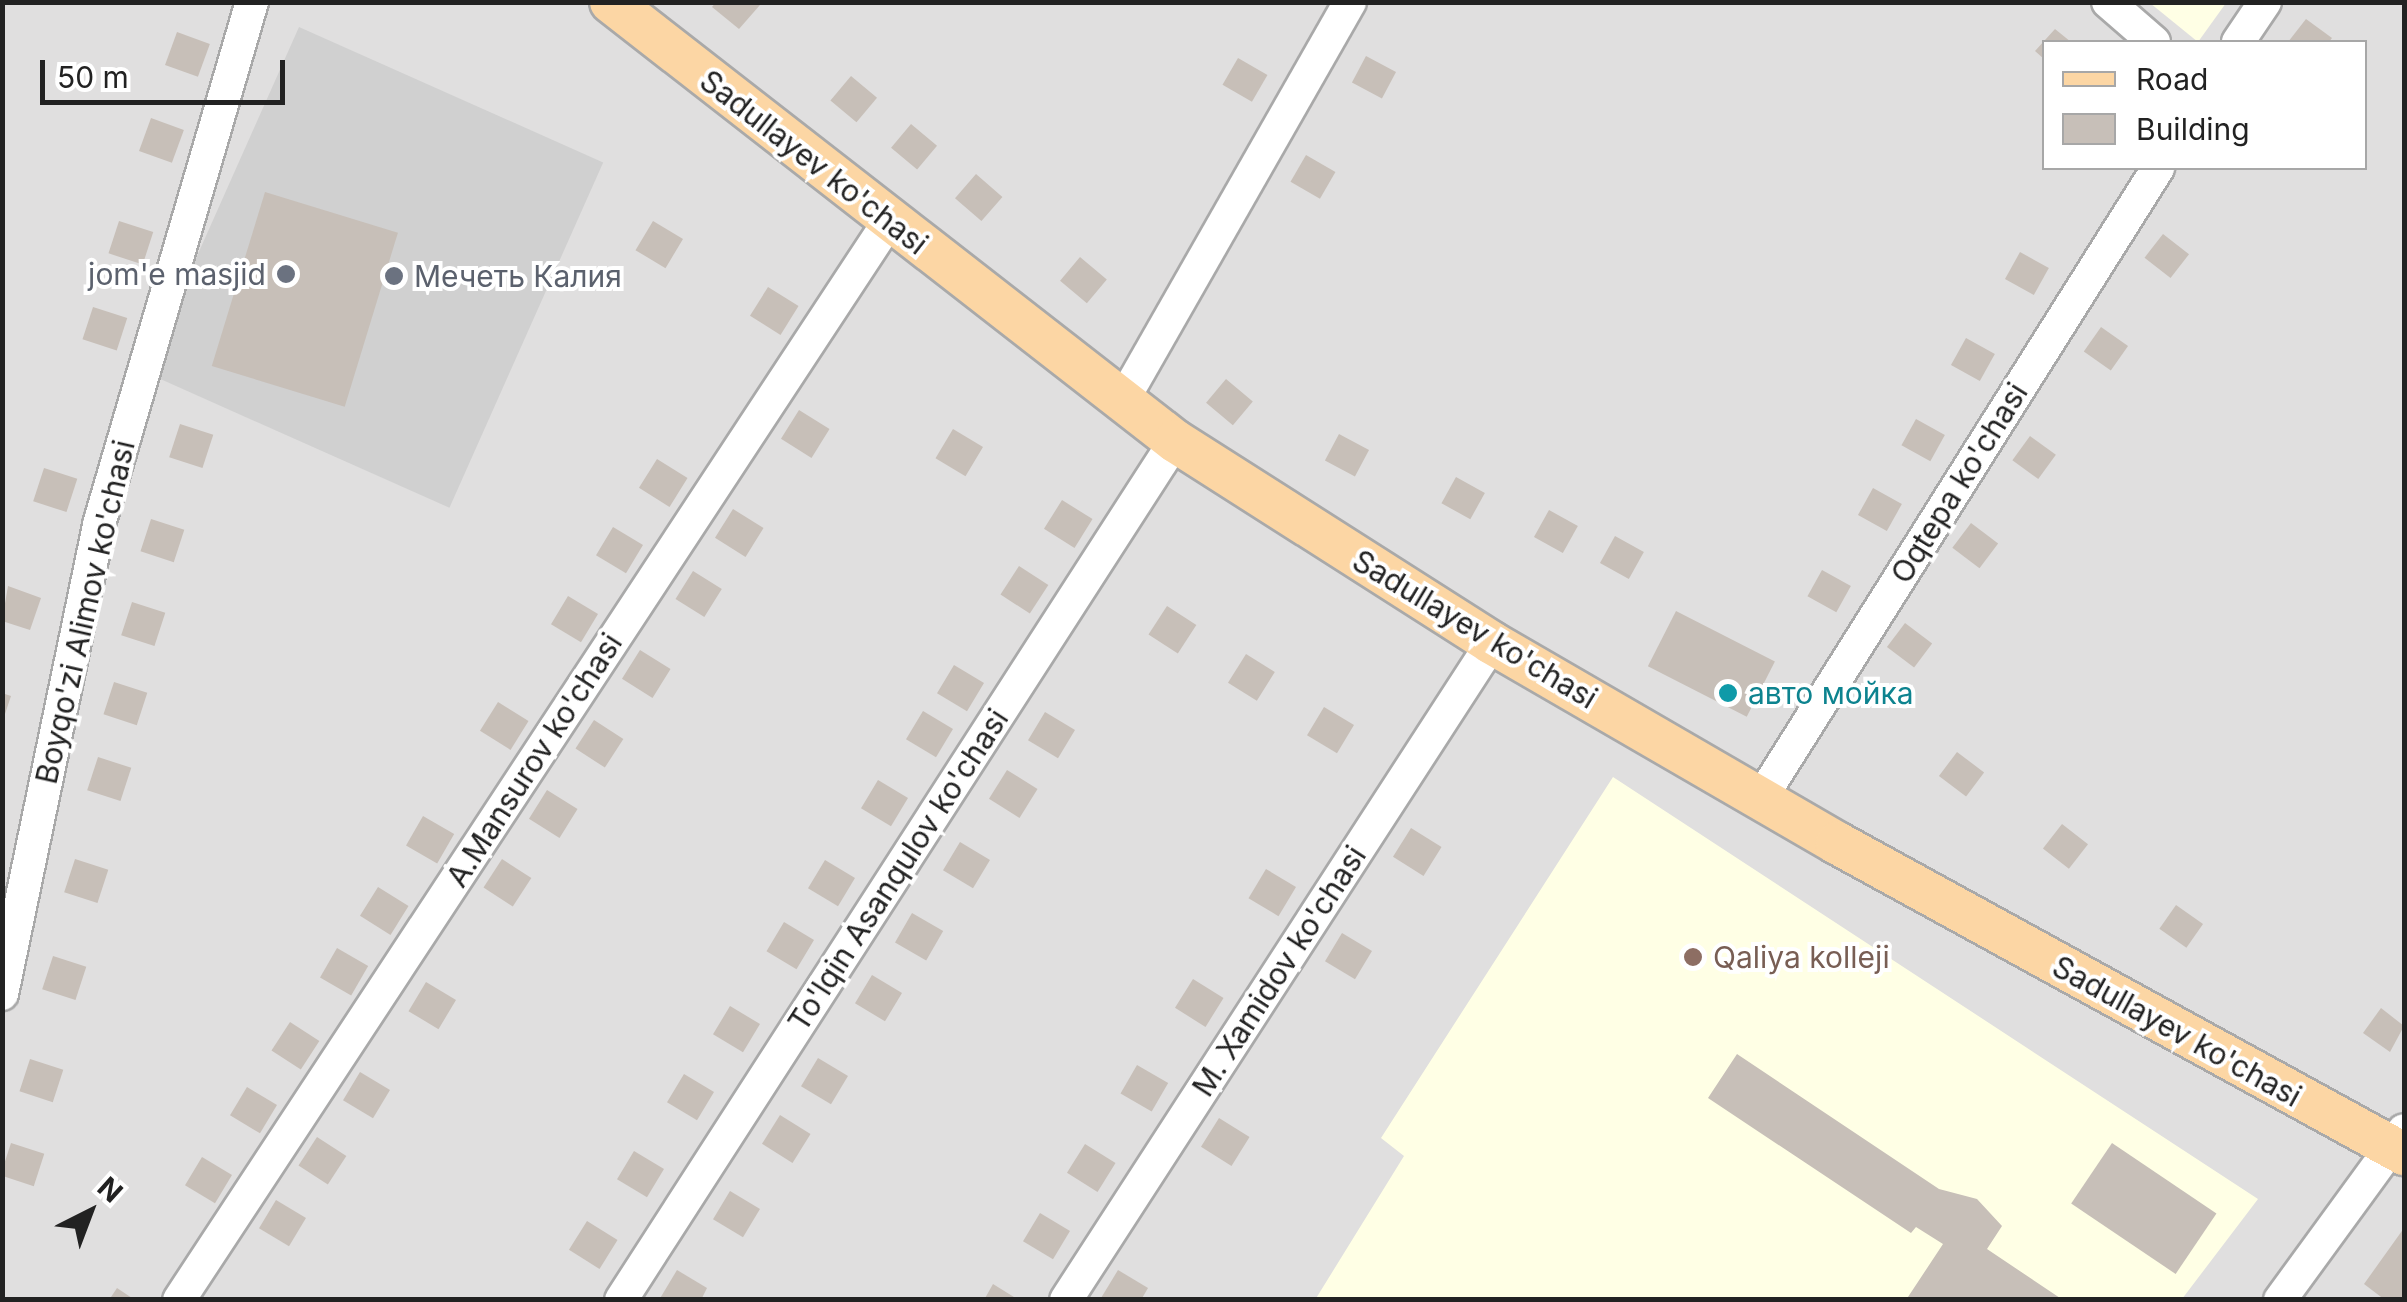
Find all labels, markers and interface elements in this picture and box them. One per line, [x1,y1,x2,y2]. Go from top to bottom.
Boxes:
scale bar [45,40,290,102]
legend [2042,40,2367,170]
text: 50 m [57,59,129,95]
text: Road [2136,61,2208,97]
street label: Sadullayev ko'chasi [693,62,935,262]
text: Building [2136,111,2250,147]
place label: jom'e masjid [88,256,266,292]
place label: Мечеть Калия [414,258,622,294]
marker: jom'e masjid [275,263,297,285]
marker: Мечеть Калия [383,265,405,287]
street label: Oqtepa ko'chasi [1883,376,2035,590]
street label: Boyqo'zi Alimov ko'chasi [28,437,142,787]
street label: Sadullayev ko'chasi [1346,542,1604,716]
street label: A.Mansurov ko'chasi [439,627,629,893]
place label: авто мойка [1748,675,1914,711]
marker: авто мойка [1717,682,1739,704]
street label: To'lqin Asanqulov ko'chasi [780,702,1016,1038]
street label: M. Xamidov ko'chasi [1185,839,1373,1103]
place label: Qaliya kolleji [1713,939,1890,975]
marker: Qaliya kolleji [1682,946,1704,968]
street label: Sadullayev ko'chasi [2047,948,2307,1114]
north arrow [40,1162,140,1262]
text: N [91,1170,129,1209]

